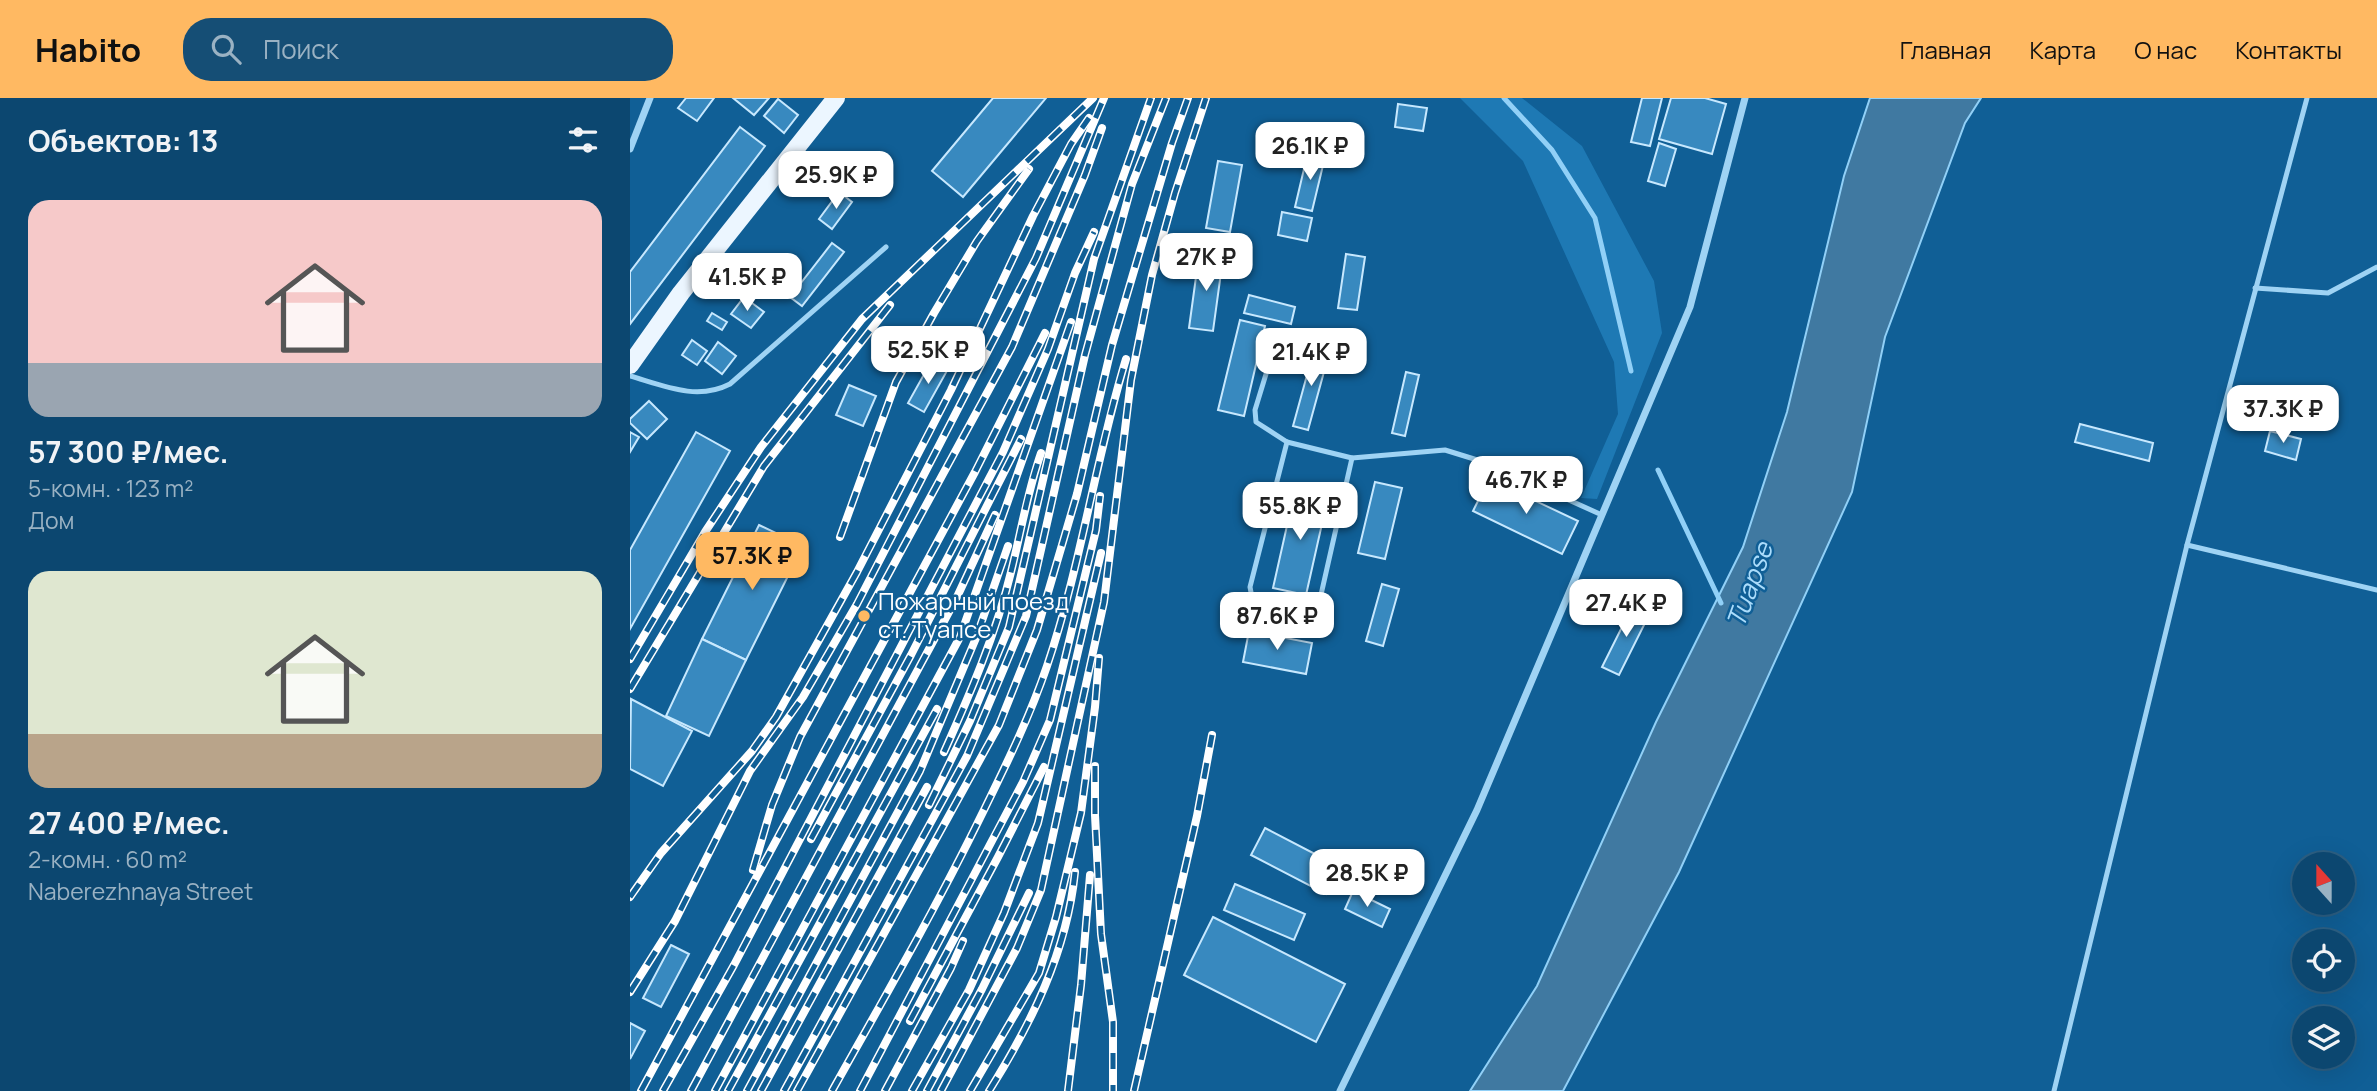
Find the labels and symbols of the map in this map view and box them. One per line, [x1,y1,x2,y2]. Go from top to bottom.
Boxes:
pin: 26.1K ₽ [1245,122,1375,182]
pin: 25.9K ₽ [771,152,901,211]
pin: 27K ₽ [1157,234,1255,293]
pin: 41.5K ₽ [682,254,812,313]
pin: 52.5K ₽ [863,327,993,386]
pin: 21.4K ₽ [1246,328,1376,388]
pin: 37.3K ₽ [2218,386,2348,445]
pin: 46.7K ₽ [1461,456,1591,516]
pin: 55.8K ₽ [1235,482,1365,542]
pin: 57.3K ₽ [687,532,817,592]
water label: Tuapse [1717,535,1782,632]
pin: 27.4K ₽ [1561,580,1691,639]
place label: Пожарный поезд ст. Туапсе [878,584,1069,645]
pin: 87.6K ₽ [1212,592,1342,652]
marker: Пожарный поезд ст. Туапсе [856,608,872,624]
pin: 28.5K ₽ [1302,850,1432,909]
north arrow [2292,852,2356,915]

